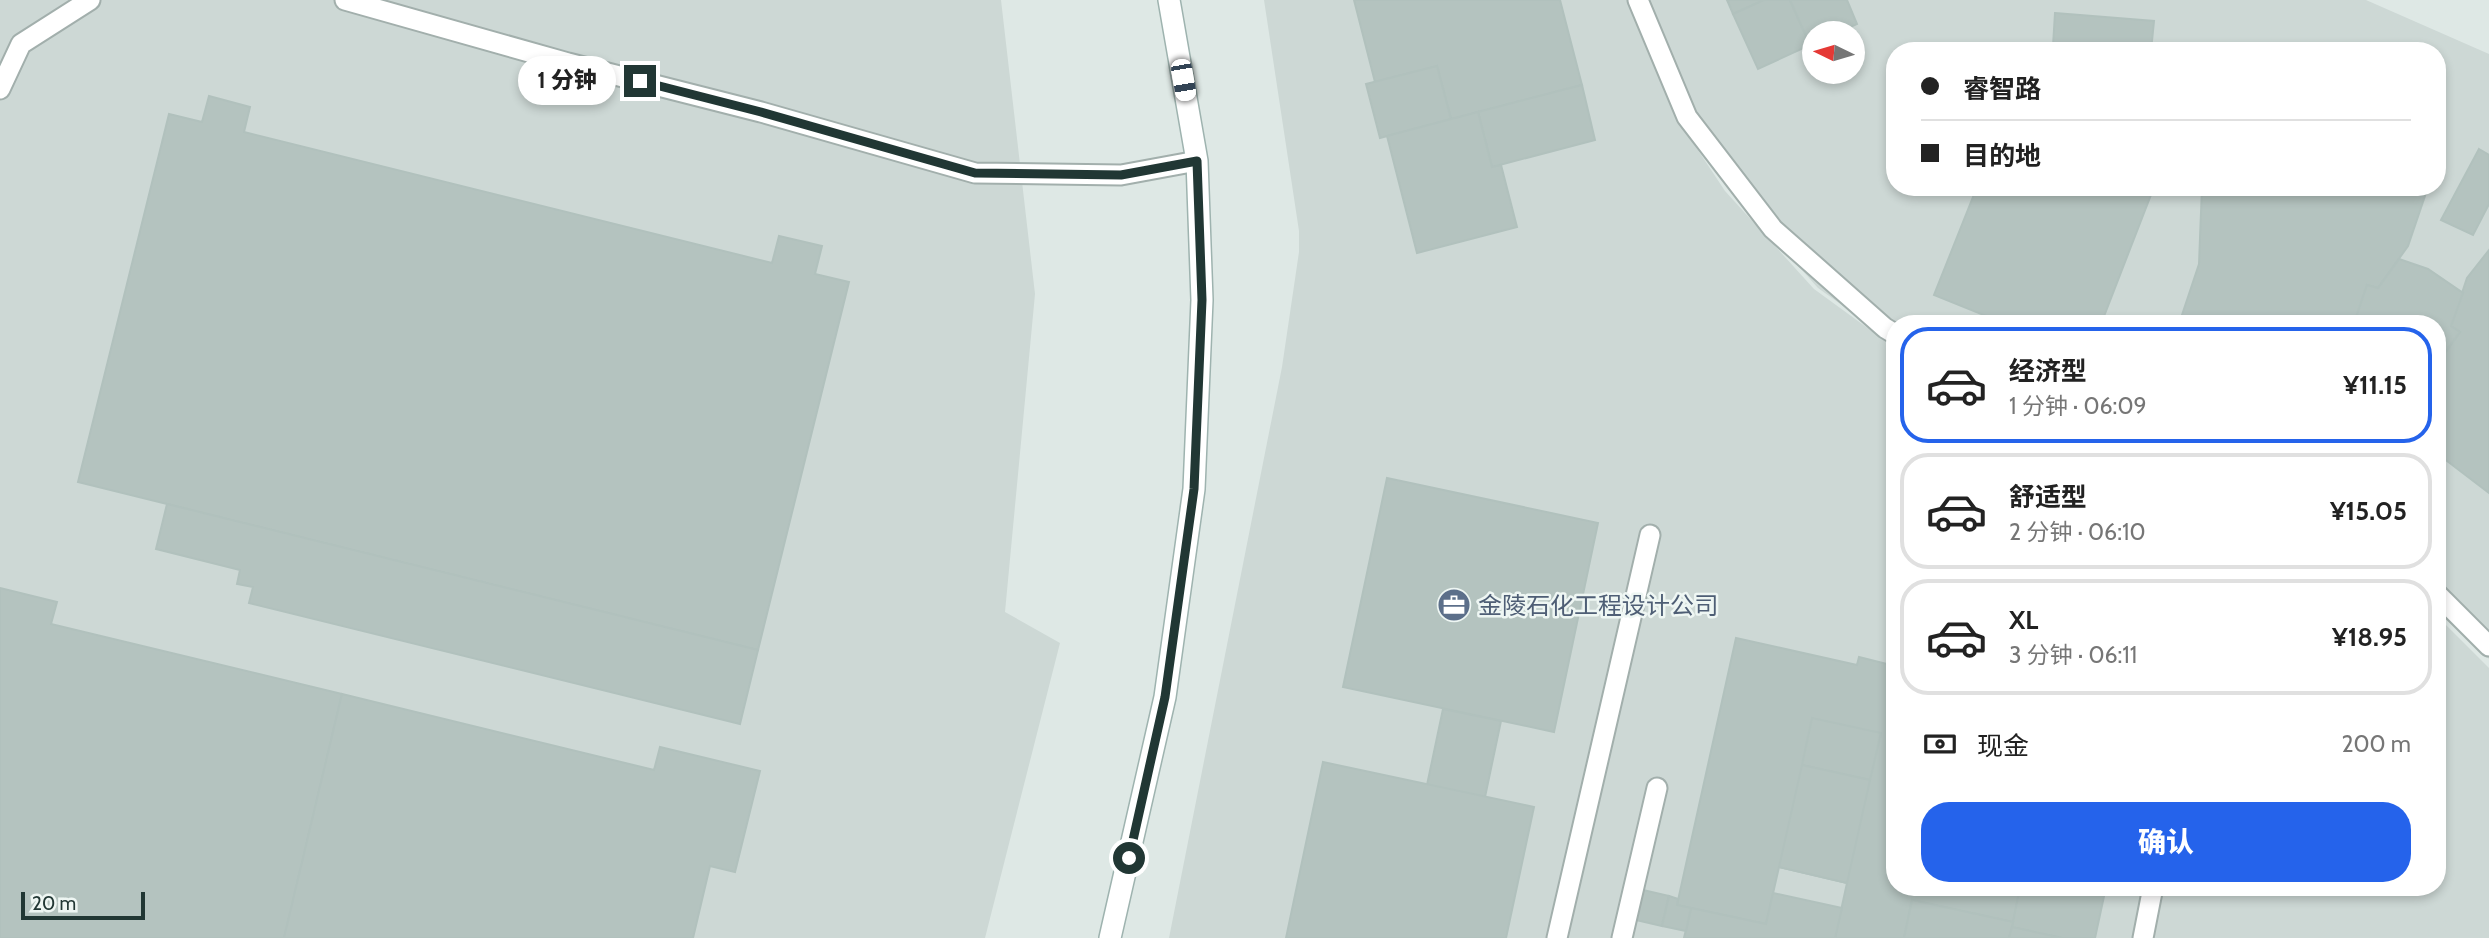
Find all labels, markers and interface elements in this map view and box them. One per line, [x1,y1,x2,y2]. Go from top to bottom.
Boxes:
north arrow [1802,21,1866,84]
map controls [1802,21,1865,84]
callout: 1 分钟 [518,56,616,106]
car [1170,57,1197,103]
route end [624,65,656,97]
text: 1 分钟 [537,66,597,94]
text: 睿智路 [1963,73,2041,105]
text: 目的地 [1963,140,2041,172]
icon: car [1925,354,1988,417]
text: 经济型 [2009,355,2087,387]
text: ¥11.15 [2343,369,2407,401]
text: 1 分钟 · 06:09 [2009,392,2147,420]
icon: car [1925,480,1988,543]
text: 舒适型 [2009,481,2087,513]
text: ¥15.05 [2330,495,2407,527]
text: 2 分钟 · 06:10 [2009,518,2146,546]
office icon: 金陵石化工程设计公司 [1435,586,1473,624]
place label: 金陵石化工程设计公司 [1478,591,1718,620]
text: XL [2009,604,2038,636]
icon: car [1925,606,1988,669]
text: ¥18.95 [2332,621,2407,653]
text: 3 分钟 · 06:11 [2009,641,2137,669]
icon: cash [1921,725,1959,763]
text: 现金 [1977,730,2029,762]
text: 200 m [2341,730,2411,758]
button: 确认 [1921,802,2411,882]
route start [1113,842,1145,874]
scale bar [21,889,145,921]
text: 20 m [32,892,76,915]

